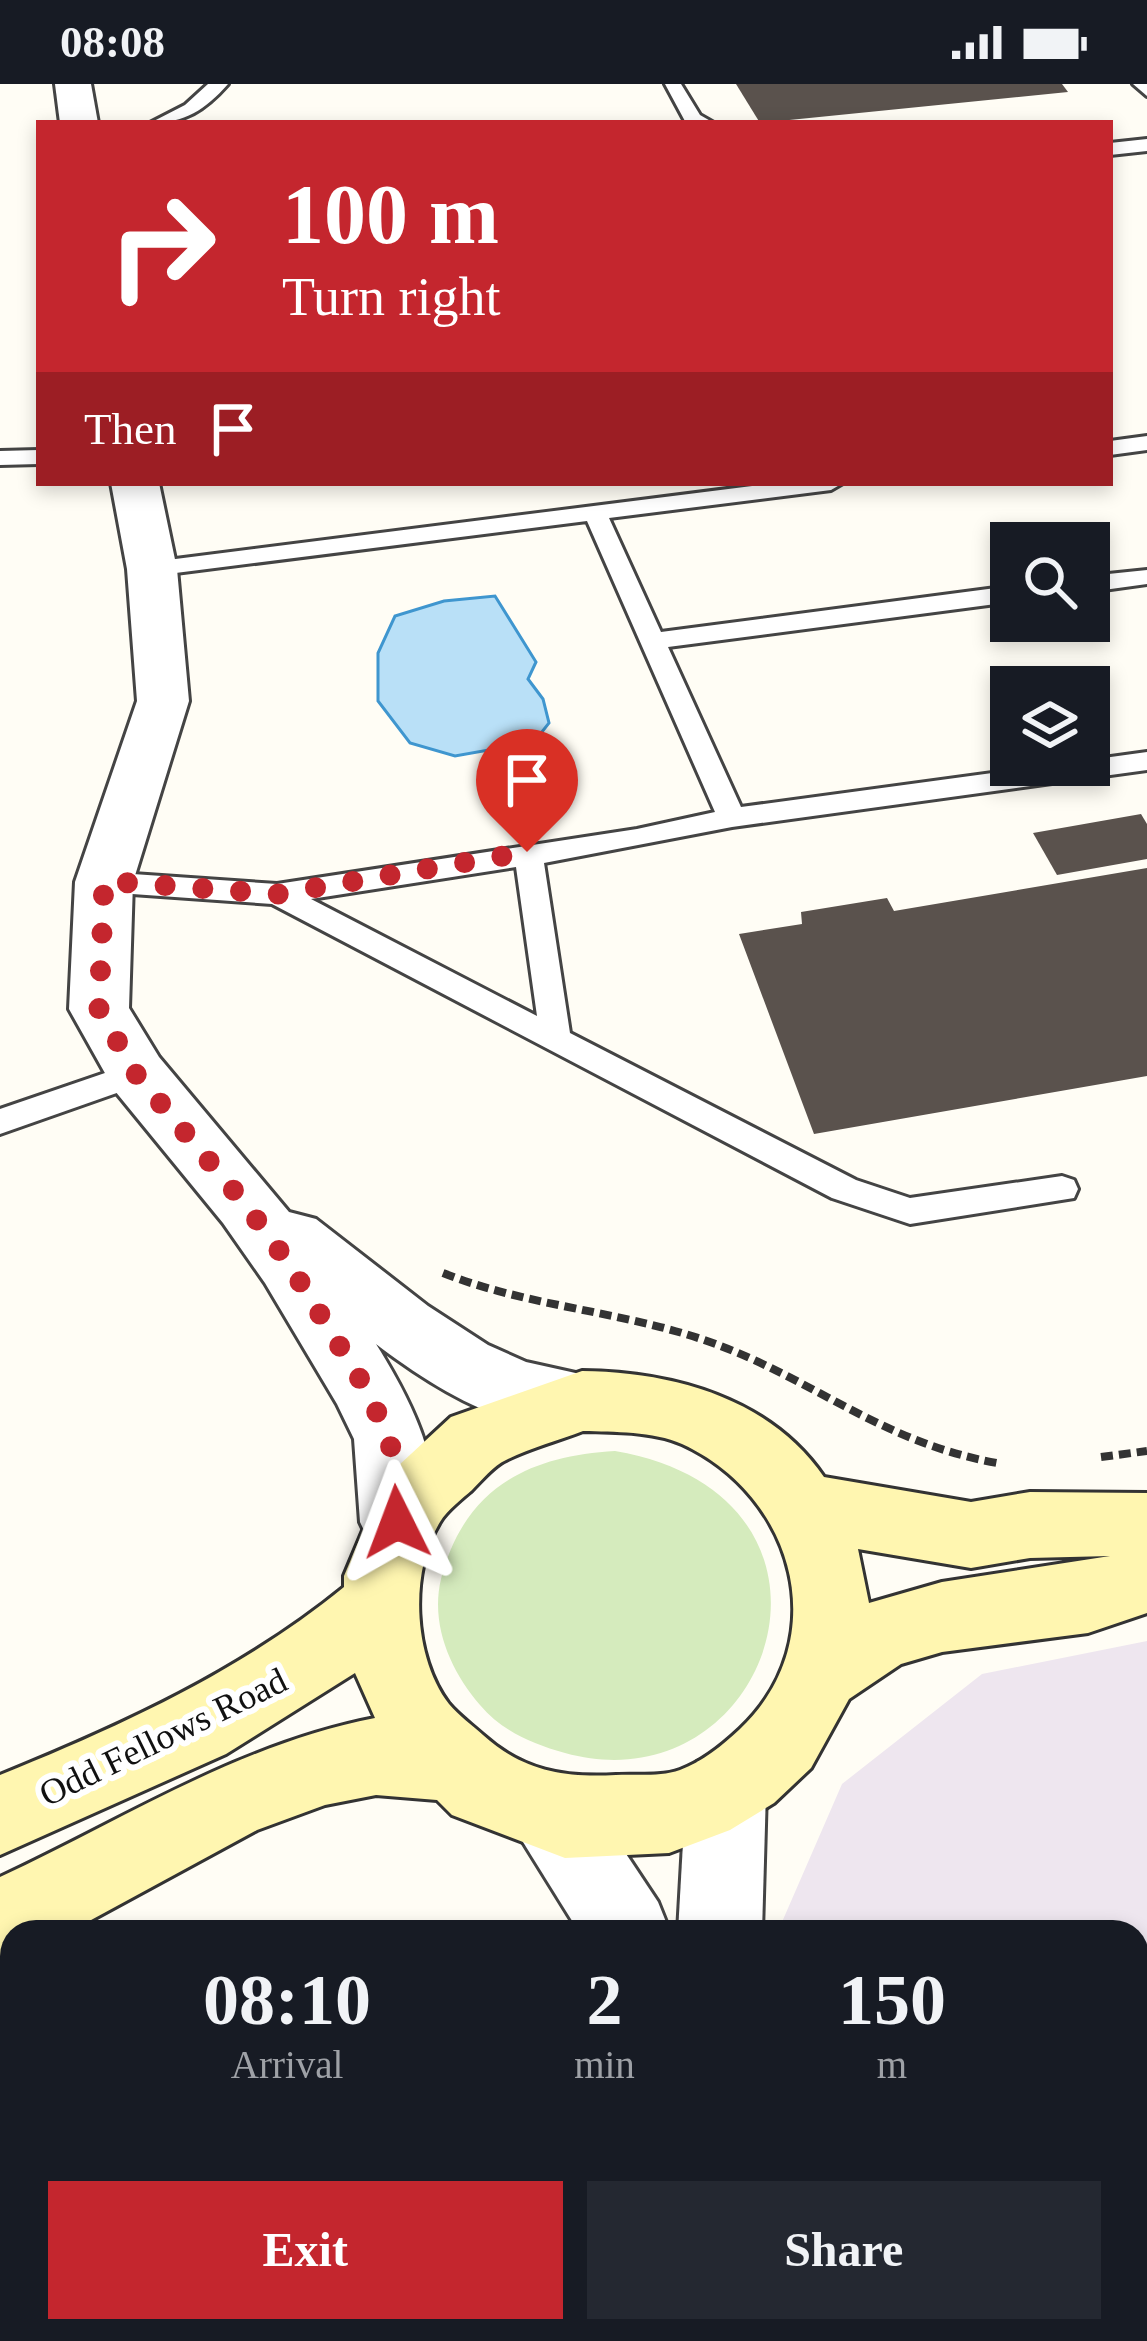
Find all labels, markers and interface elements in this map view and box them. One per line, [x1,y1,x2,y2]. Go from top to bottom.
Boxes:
text: 08:08 [60,17,165,67]
icon: right [84,168,240,324]
text: 100 m [282,168,499,261]
text: Turn right [282,267,501,327]
icon: arrive [200,396,266,462]
text: Then [84,404,176,454]
map controls [990,522,1110,786]
button: search [990,522,1110,642]
button: layers [990,666,1110,786]
pin [476,729,578,852]
icon: arrive [494,747,560,813]
position arrow [334,1459,460,1585]
street label: Odd Fellows Road [33,1660,293,1814]
text: 08:10 [203,1960,371,2040]
text: 2 [586,1960,622,2040]
text: 150 [838,1960,946,2040]
text: Arrival [231,2043,343,2086]
text: min [574,2043,635,2086]
text: m [877,2043,907,2086]
button: Exit [48,2181,563,2319]
button: Share [587,2181,1101,2319]

